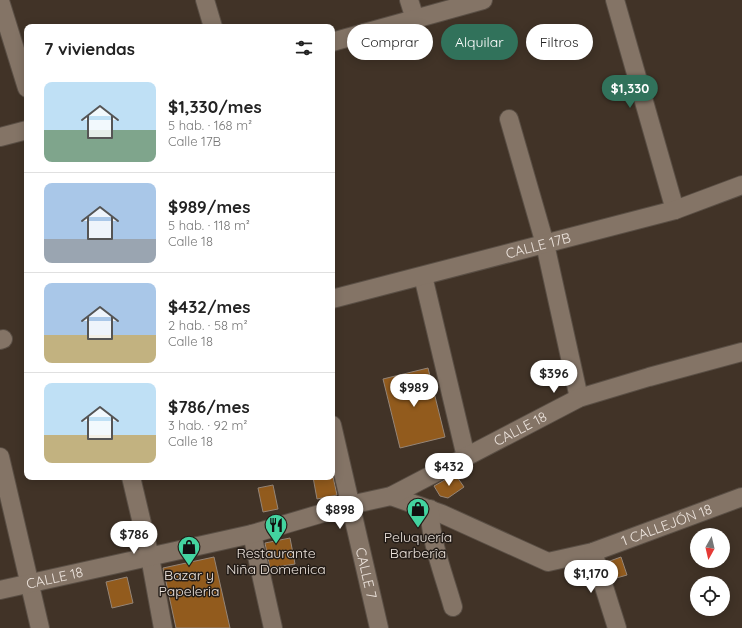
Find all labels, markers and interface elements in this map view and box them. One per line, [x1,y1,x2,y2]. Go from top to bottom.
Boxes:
chip: Comprar [347,24,433,60]
chip: Alquilar [441,24,518,60]
chip: Filtros [526,24,593,60]
icon: filters [293,37,315,59]
text: 7 viviendas [44,38,135,59]
pin: $1,330 [597,75,663,109]
text: $1,330 [611,80,649,96]
text: $1,330/mes [168,96,262,117]
icon: home [76,98,124,146]
text: 5 hab. · 168 m² [168,117,252,133]
text: Calle 17B [168,133,221,149]
text: $989/mes [168,196,250,217]
icon: home [76,199,124,247]
text: 5 hab. · 118 m² [168,217,250,233]
street label: CALLE 17B [504,228,573,263]
text: Calle 18 [168,233,213,249]
text: $432/mes [168,296,251,317]
icon: home [76,299,124,347]
text: 2 hab. · 58 m² [168,317,248,333]
text: Calle 18 [168,333,213,349]
pin: $396 [530,360,578,394]
text: $396 [539,365,569,381]
pin: $989 [390,374,438,408]
text: $989 [399,379,429,395]
text: $786/mes [168,396,250,417]
icon: home [76,399,124,447]
street label: CALLE 18 [490,407,550,450]
text: 3 hab. · 92 m² [168,417,247,433]
text: Calle 18 [168,433,213,449]
pin: $432 [425,453,473,487]
text: $432 [434,458,464,474]
pin: $898 [316,496,364,530]
shop icon: Peluquería Barberîa [405,496,431,529]
street label: 1 CALLEJÓN 18 [619,500,715,550]
text: $898 [325,501,355,517]
restaurant icon: Restaurante Niña Domenica [263,512,289,545]
pin: $786 [110,521,158,555]
text: $786 [119,526,149,542]
place label: Peluquería Barberîa [384,528,452,562]
north arrow [690,528,730,568]
map controls [690,528,730,616]
shop icon: Bazar y Papeleria [176,534,202,567]
place label: Restaurante Niña Domenica [226,544,326,578]
street label: CALLE 7 [352,546,381,600]
pin: $1,170 [558,560,624,594]
street label: CALLE 18 [25,563,85,593]
text: $1,170 [573,565,609,581]
place label: Bazar y Papeleria [158,566,220,600]
button: locate [690,576,730,616]

